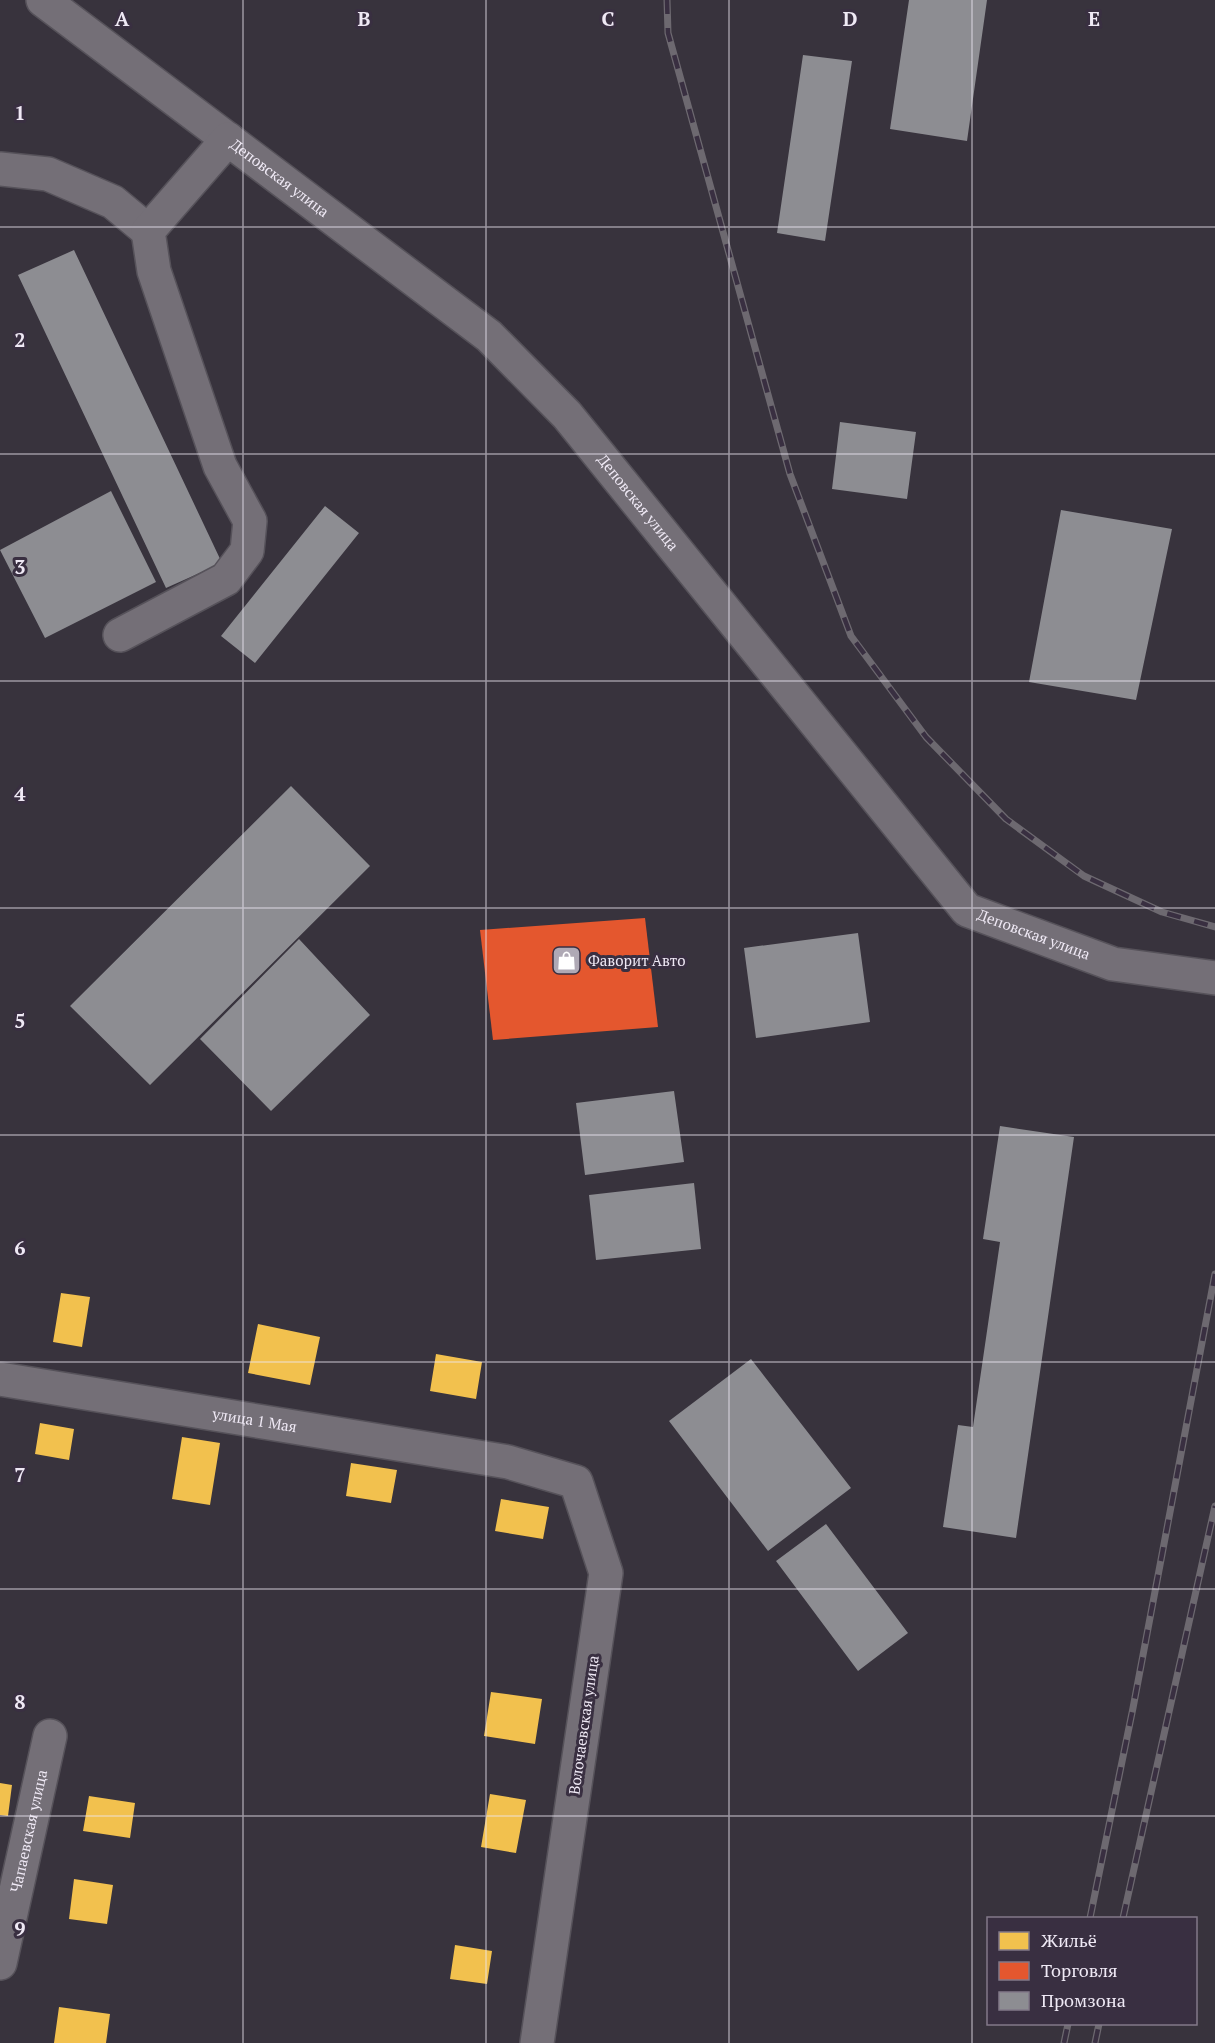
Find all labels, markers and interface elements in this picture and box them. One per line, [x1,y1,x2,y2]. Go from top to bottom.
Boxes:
text: A [115,5,130,32]
text: B [358,5,371,32]
text: C [601,5,615,32]
text: D [843,5,857,32]
text: E [1088,5,1100,32]
text: 1 [14,99,26,126]
street label: Деповская улица [227,134,334,221]
text: 2 [14,326,26,353]
street label: Деповская улица [593,449,684,555]
text: 3 [14,553,26,580]
text: 4 [14,780,26,807]
street label: Деповская улица [975,904,1094,964]
shop icon: Фаворит Авто [551,945,583,977]
place label: Фаворит Авто [588,950,686,970]
text: 5 [14,1007,26,1034]
text: 6 [14,1234,26,1261]
street label: улица 1 Мая [210,1403,299,1436]
text: 7 [14,1461,26,1488]
street label: Волочаевская улица [563,1654,603,1796]
text: 8 [14,1688,26,1715]
street label: Чапаевская улица [5,1767,51,1894]
text: 9 [14,1915,26,1942]
legend [987,1917,1197,2025]
text: Жильё [1041,1928,1097,1952]
text: Торговля [1041,1958,1118,1982]
text: Промзона [1041,1988,1126,2012]

